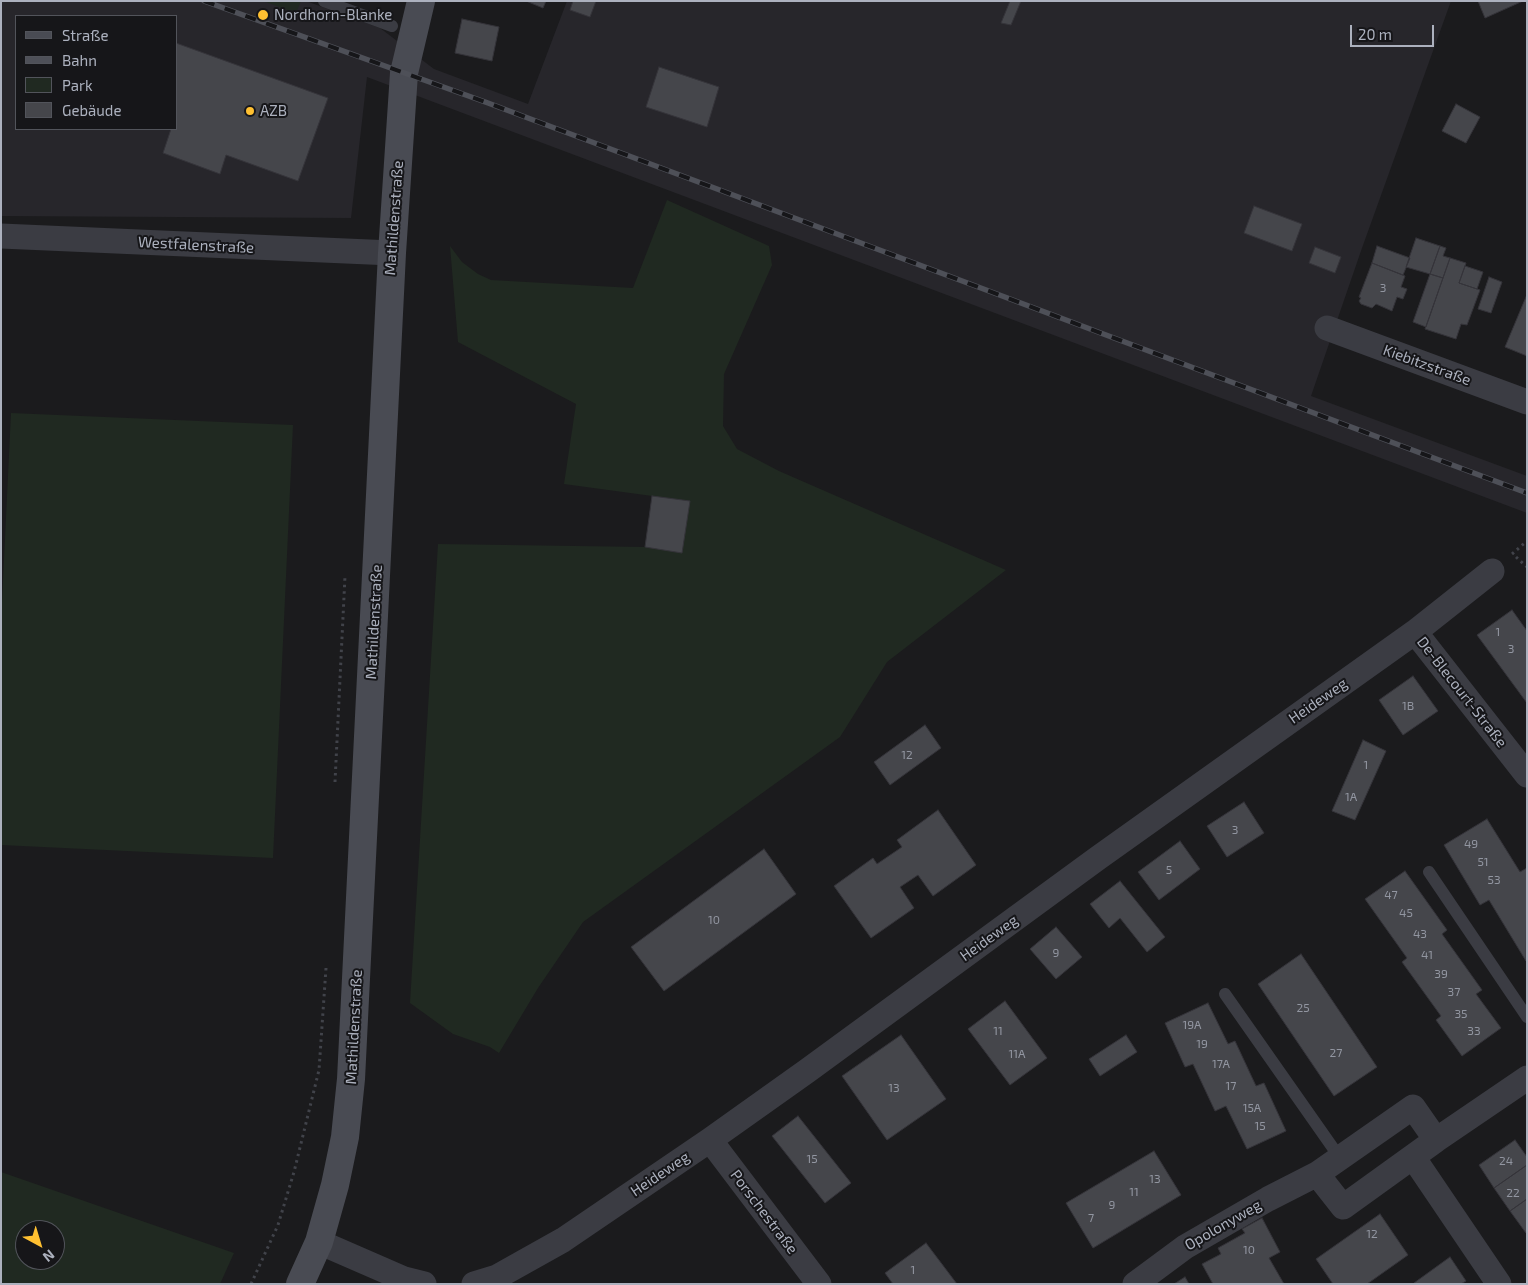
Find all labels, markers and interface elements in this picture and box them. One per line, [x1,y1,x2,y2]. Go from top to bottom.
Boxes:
place label: Nordhorn-Blanke [274,6,392,24]
marker: Nordhorn-Blanke [256,8,270,22]
legend [15,15,178,130]
scale bar [1353,15,1437,47]
text: 20 m [1358,25,1392,43]
text: Straße [62,26,108,44]
text: Bahn [62,51,97,69]
text: Park [62,76,93,94]
text: Gebäude [62,101,121,119]
place label: AZB [260,102,287,120]
marker: AZB [244,105,256,117]
street label: Mathildenstraße [381,160,407,276]
street label: Westfalenstraße [137,233,255,257]
house number: 3 [1380,281,1386,295]
street label: Kiebitzstraße [1381,341,1473,389]
street label: Mathildenstraße [362,564,386,680]
house number: 1 [1496,625,1500,639]
street label: De-Blecourt-Straße [1413,633,1511,751]
house number: 3 [1508,642,1514,656]
street label: Heideweg [1285,674,1351,728]
house number: 1B [1402,699,1414,713]
house number: 12 [901,748,913,762]
house number: 1 [1364,758,1368,772]
house number: 1A [1345,790,1357,804]
house number: 3 [1232,823,1238,837]
house number: 49 [1464,837,1478,851]
house number: 51 [1477,855,1489,869]
house number: 5 [1166,863,1172,877]
house number: 53 [1487,873,1501,887]
house number: 47 [1384,888,1398,902]
house number: 45 [1399,906,1413,920]
street label: Heideweg [957,911,1021,965]
house number: 10 [708,913,720,927]
house number: 43 [1413,927,1427,941]
house number: 9 [1053,946,1059,960]
house number: 41 [1421,948,1433,962]
house number: 39 [1434,967,1448,981]
street label: Mathildenstraße [342,969,366,1085]
house number: 37 [1448,985,1460,999]
house number: 25 [1296,1001,1310,1015]
house number: 35 [1454,1007,1468,1021]
house number: 19A [1182,1018,1202,1032]
house number: 11 [993,1024,1003,1038]
house number: 33 [1467,1024,1481,1038]
house number: 19 [1196,1037,1208,1051]
house number: 27 [1330,1046,1342,1060]
house number: 11A [1008,1047,1026,1061]
house number: 17A [1212,1057,1230,1071]
house number: 17 [1226,1079,1236,1093]
house number: 13 [888,1081,900,1095]
house number: 15A [1243,1101,1261,1115]
house number: 15 [1254,1119,1266,1133]
street label: Heideweg [627,1148,693,1200]
house number: 15 [806,1152,818,1166]
house number: 24 [1499,1154,1513,1168]
street label: Porschestraße [726,1166,802,1258]
house number: 13 [1149,1172,1161,1186]
house number: 11 [1129,1185,1139,1199]
house number: 22 [1506,1186,1520,1200]
street label: Opolonyweg [1181,1196,1265,1254]
house number: 9 [1109,1198,1115,1212]
house number: 7 [1088,1211,1094,1225]
north arrow [15,1220,65,1270]
house number: 12 [1366,1227,1378,1241]
house number: 10 [1243,1243,1255,1257]
text: N [40,1246,58,1266]
house number: 1 [911,1263,915,1277]

